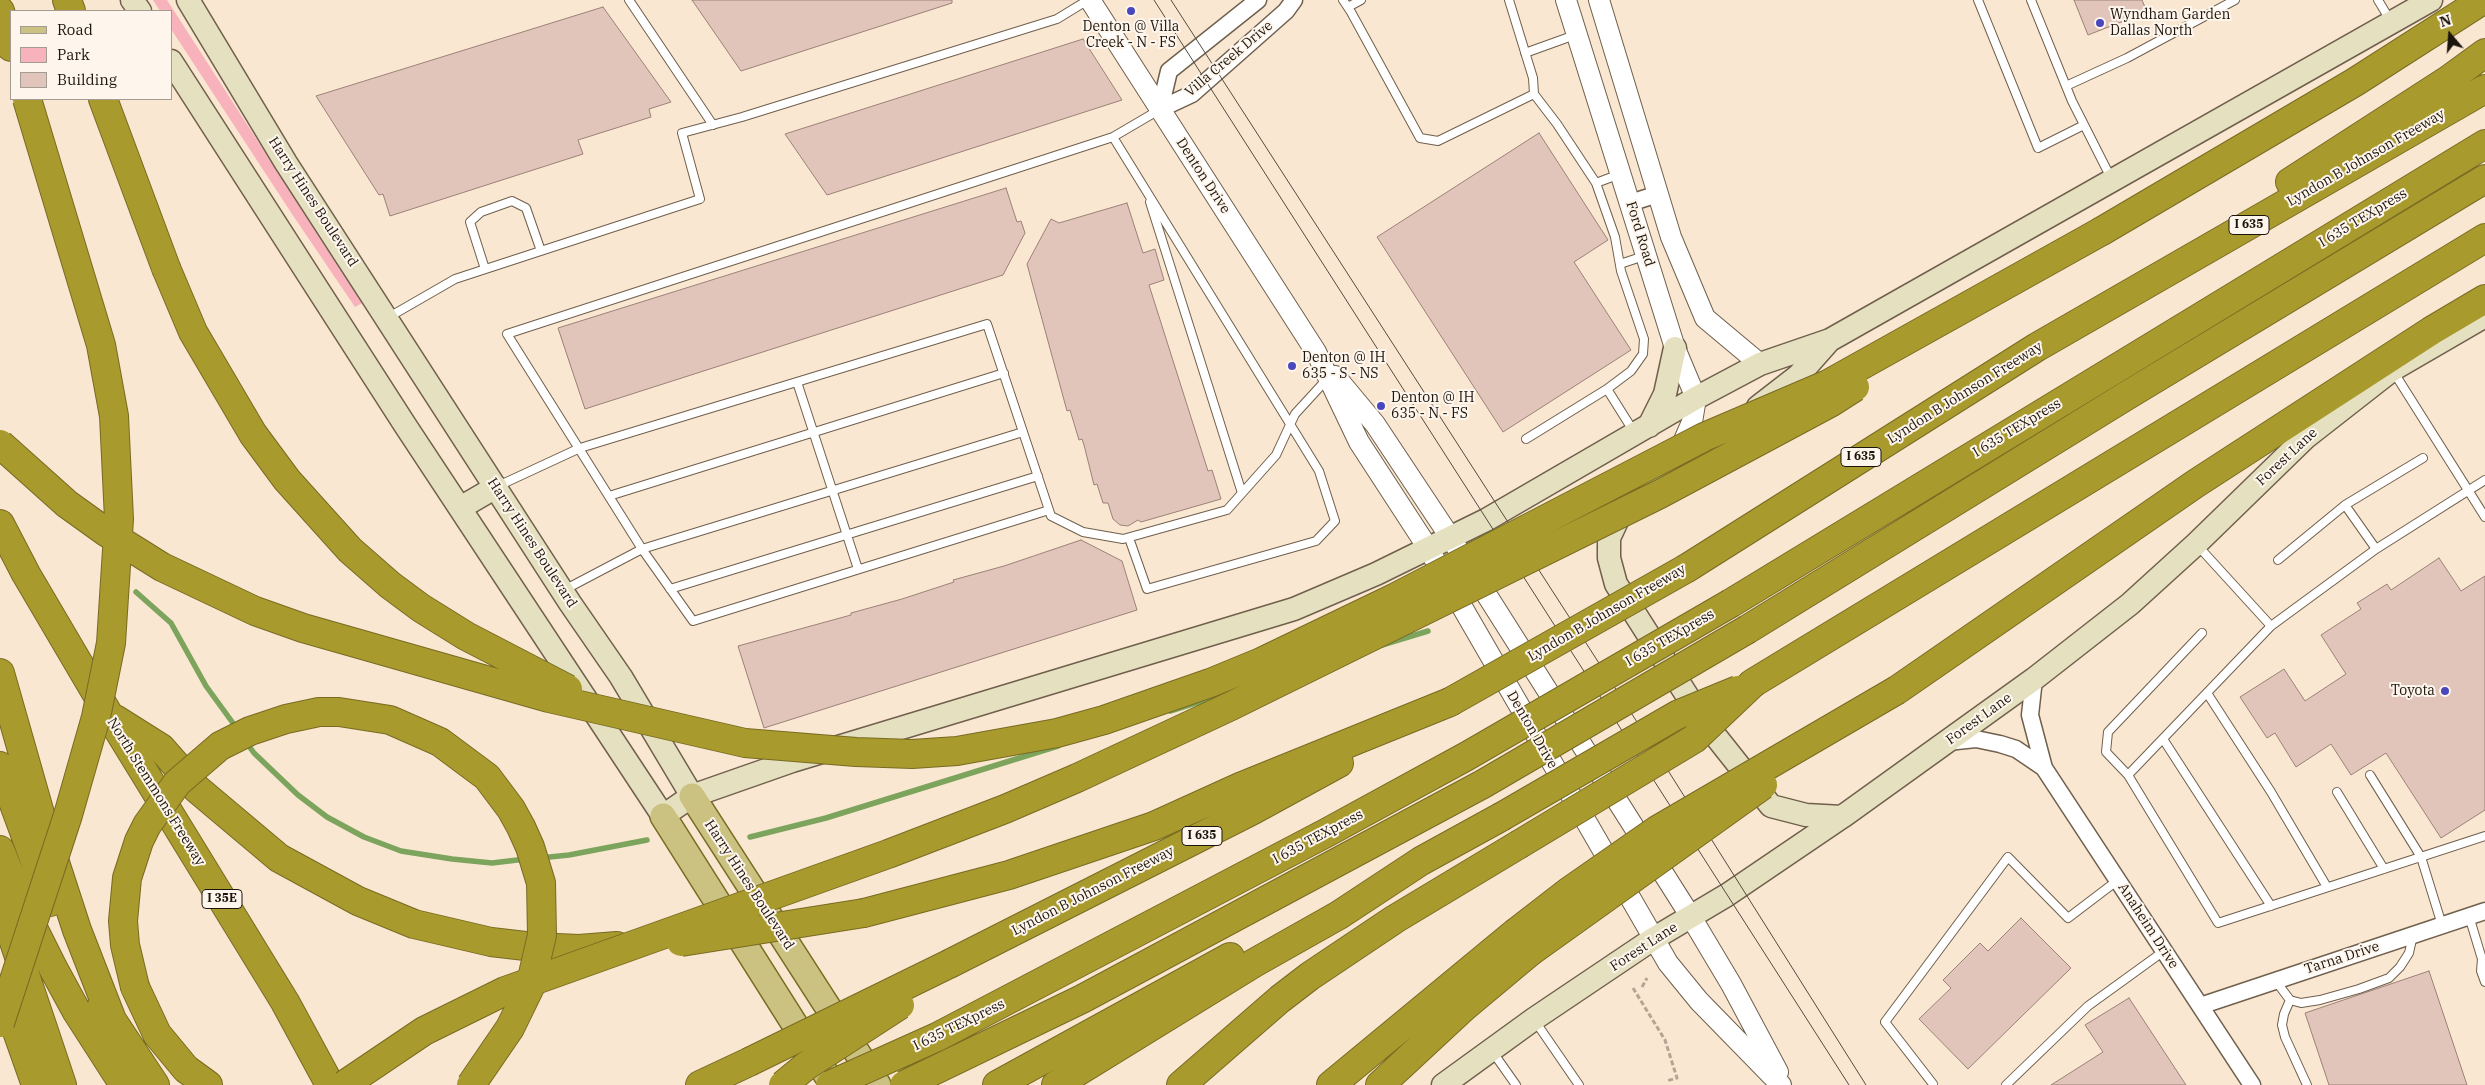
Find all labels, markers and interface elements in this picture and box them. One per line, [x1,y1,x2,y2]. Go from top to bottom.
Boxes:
marker: Denton @ Villa Creek - N - FS [1125,5,1137,17]
place label: Wyndham Garden Dallas North [2110,7,2230,40]
legend [10,10,172,100]
north arrow [2425,10,2475,60]
text: N [2437,10,2453,31]
street label: Villa Creek Drive [1182,17,1276,101]
marker: Wyndham Garden Dallas North [2094,17,2106,29]
place label: Denton @ Villa Creek - N - FS [1082,19,1180,52]
text: Road [57,20,93,39]
text: Park [57,45,90,64]
text: Building [57,70,117,89]
street label: Lyndon B Johnson Freeway [2284,106,2448,210]
street label: Harry Hines Boulevard [265,134,361,270]
street label: Denton Drive [1172,135,1234,217]
street label: I 635 TEXpress [2316,185,2410,251]
street label: Ford Road [1622,199,1658,269]
road number: I 635 [2229,216,2269,234]
street label: Lyndon B Johnson Freeway [1884,338,2046,448]
place label: Denton @ IH 635 - S - NS [1302,350,1385,382]
marker: Denton @ IH 635 - S - NS [1286,360,1298,372]
place label: Denton @ IH 635 - N - FS [1391,390,1474,422]
street label: I 635 TEXpress [1970,395,2064,461]
marker: Denton @ IH 635 - N - FS [1375,400,1387,412]
street label: Forest Lane [2253,425,2321,489]
road number: I 635 [1841,448,1881,467]
street label: Harry Hines Boulevard [484,475,580,611]
street label: Lyndon B Johnson Freeway [1525,561,1689,665]
street label: I 635 TEXpress [1623,606,1717,670]
place label: Toyota [2391,683,2435,699]
marker: Toyota [2439,685,2451,697]
street label: Denton Drive [1503,688,1561,772]
street label: Forest Lane [1943,690,2015,748]
street label: North Stemmons Freeway [103,715,209,869]
street label: I 635 TEXpress [1270,806,1366,868]
street label: Harry Hines Boulevard [701,817,797,953]
road number: I 635 [1182,826,1222,846]
street label: Lyndon B Johnson Freeway [1009,843,1177,939]
street label: Anaheim Drive [2114,880,2182,972]
road number: I 35E [202,890,242,909]
street label: Forest Lane [1607,919,1681,975]
street label: Tarna Drive [2303,938,2381,978]
street label: I 635 TEXpress [910,996,1008,1054]

